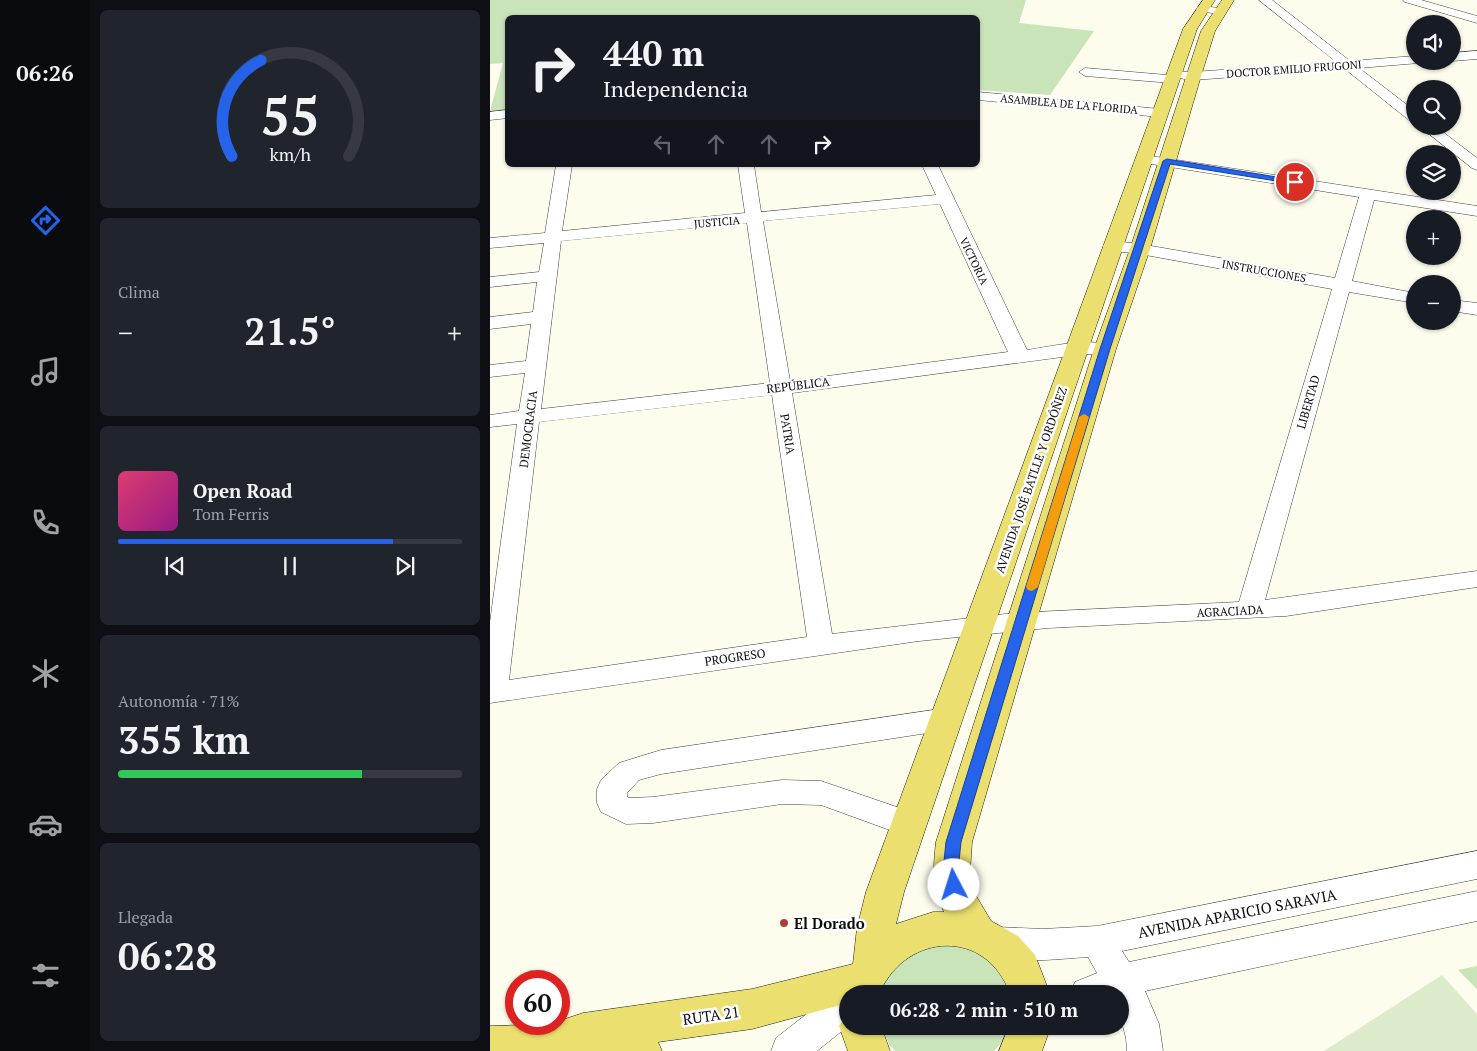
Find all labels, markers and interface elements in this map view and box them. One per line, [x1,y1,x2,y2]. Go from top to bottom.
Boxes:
map controls [1406,15,1461,330]
button: sound [1406,15,1461,70]
text: 440 m [603,30,704,76]
icon: right [520,35,585,100]
street label: DOCTOR EMILIO FRUGONI [1226,57,1362,81]
text: 06:26 [16,58,74,87]
text: Independencia [603,74,748,103]
button: search [1406,80,1461,135]
text: 55 [261,81,319,150]
street label: ASAMBLEA DE LA FLORIDA [1000,91,1139,117]
icon: left [649,130,677,158]
icon: ahead [702,130,730,158]
icon: ahead [755,130,783,158]
icon: right [808,130,836,158]
text: km/h [269,142,311,166]
button: layers [1406,145,1461,200]
pin [1274,161,1316,203]
icon: arrive [1281,168,1309,196]
icon: directions [28,203,63,238]
button: + [1406,210,1461,265]
street label: JUSTICIA [693,213,741,231]
street label: VICTORIA [956,235,992,288]
street label: INSTRUCCIONES [1221,257,1307,285]
button: − [1406,275,1461,330]
text: Clima [118,281,160,303]
text: 21.5° [244,306,336,356]
text: − [118,314,133,351]
text: + [447,314,462,351]
icon: music [28,354,63,389]
street label: LIBERTAD [1293,373,1323,431]
street label: REPÚBLICA [765,374,831,396]
street label: AVENIDA JOSÉ BATLLE Y ORDÓÑEZ [992,385,1070,575]
street label: DEMOCRACIA [516,389,540,469]
street label: PATRIA [777,413,799,456]
text: Open Road [193,478,293,503]
text: Tom Ferris [193,503,269,525]
icon: phone [28,505,63,540]
icon: previous [161,552,189,580]
icon: pause [276,552,304,580]
icon: next [391,552,419,580]
street label: AGRACIADA [1196,602,1265,620]
street label: PROGRESO [703,645,767,669]
icon: climate [28,656,63,691]
text: Autonomía · 71% [118,690,240,712]
text: 355 km [118,715,250,765]
icon: car [28,807,63,842]
position arrow [927,858,979,910]
street label: AVENIDA APARICIO SARAVIA [1136,884,1339,942]
text: Llegada [118,906,173,928]
place label: El Dorado [794,913,865,933]
marker: El Dorado [778,917,790,929]
text: 06:28 [118,931,217,981]
icon: filters [28,958,63,993]
speed limit sign: 60 [505,970,570,1035]
text: 06:28 · 2 min · 510 m [890,997,1078,1022]
street label: RUTA 21 [681,1001,741,1029]

